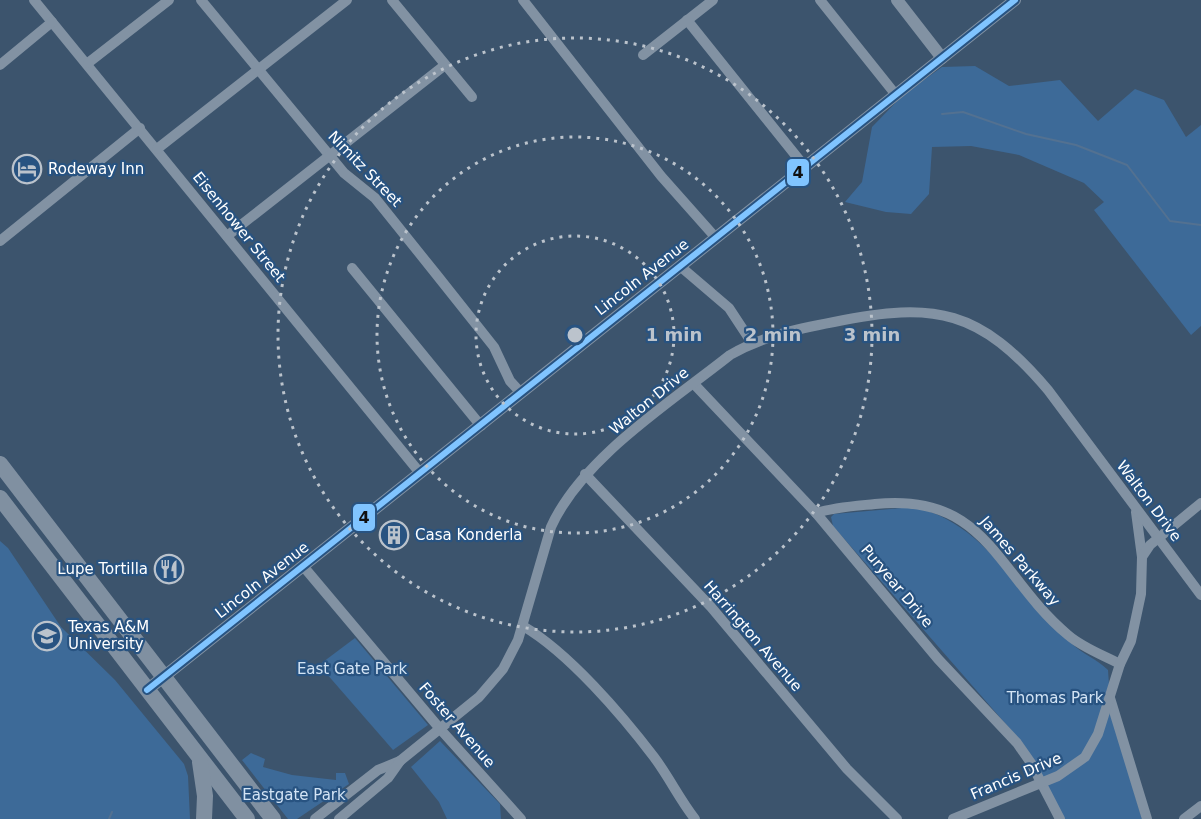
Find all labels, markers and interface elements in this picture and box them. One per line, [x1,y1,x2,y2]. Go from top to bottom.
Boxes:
street label: Nimitz Street [324,127,406,211]
hotel icon: Rodeway Inn [11,153,43,185]
line badge: 4 [786,158,810,187]
place label: Rodeway Inn [48,160,144,178]
text: 4 [792,163,804,182]
street label: Eisenhower Street [189,168,289,286]
street label: Lincoln Avenue [592,235,692,319]
text: 1 min [646,324,702,345]
text: 2 min [745,324,801,345]
text: 3 min [844,324,900,345]
centre of rings [565,325,585,345]
street label: Walton Drive [606,364,692,438]
street label: Walton Drive [1113,457,1185,545]
line badge: 4 [352,503,376,532]
text: 4 [358,508,370,527]
street label: James Parkway [976,512,1064,610]
building icon: Casa Konderla [378,519,410,551]
place label: Casa Konderla [415,526,523,544]
street label: Lincoln Avenue [212,538,312,622]
street label: Puryear Drive [857,541,937,631]
restaurant icon: Lupe Tortilla [153,553,185,585]
place label: Lupe Tortilla [57,560,148,578]
street label: Harrington Avenue [700,577,806,695]
place label: Texas A&M University [67,618,149,653]
school or university icon: Texas A&M University [31,620,63,652]
park label: East Gate Park [297,660,407,678]
street label: Foster Avenue [415,679,499,771]
park label: Thomas Park [1006,689,1104,707]
street label: Francis Drive [968,749,1064,803]
park label: Eastgate Park [242,786,346,804]

